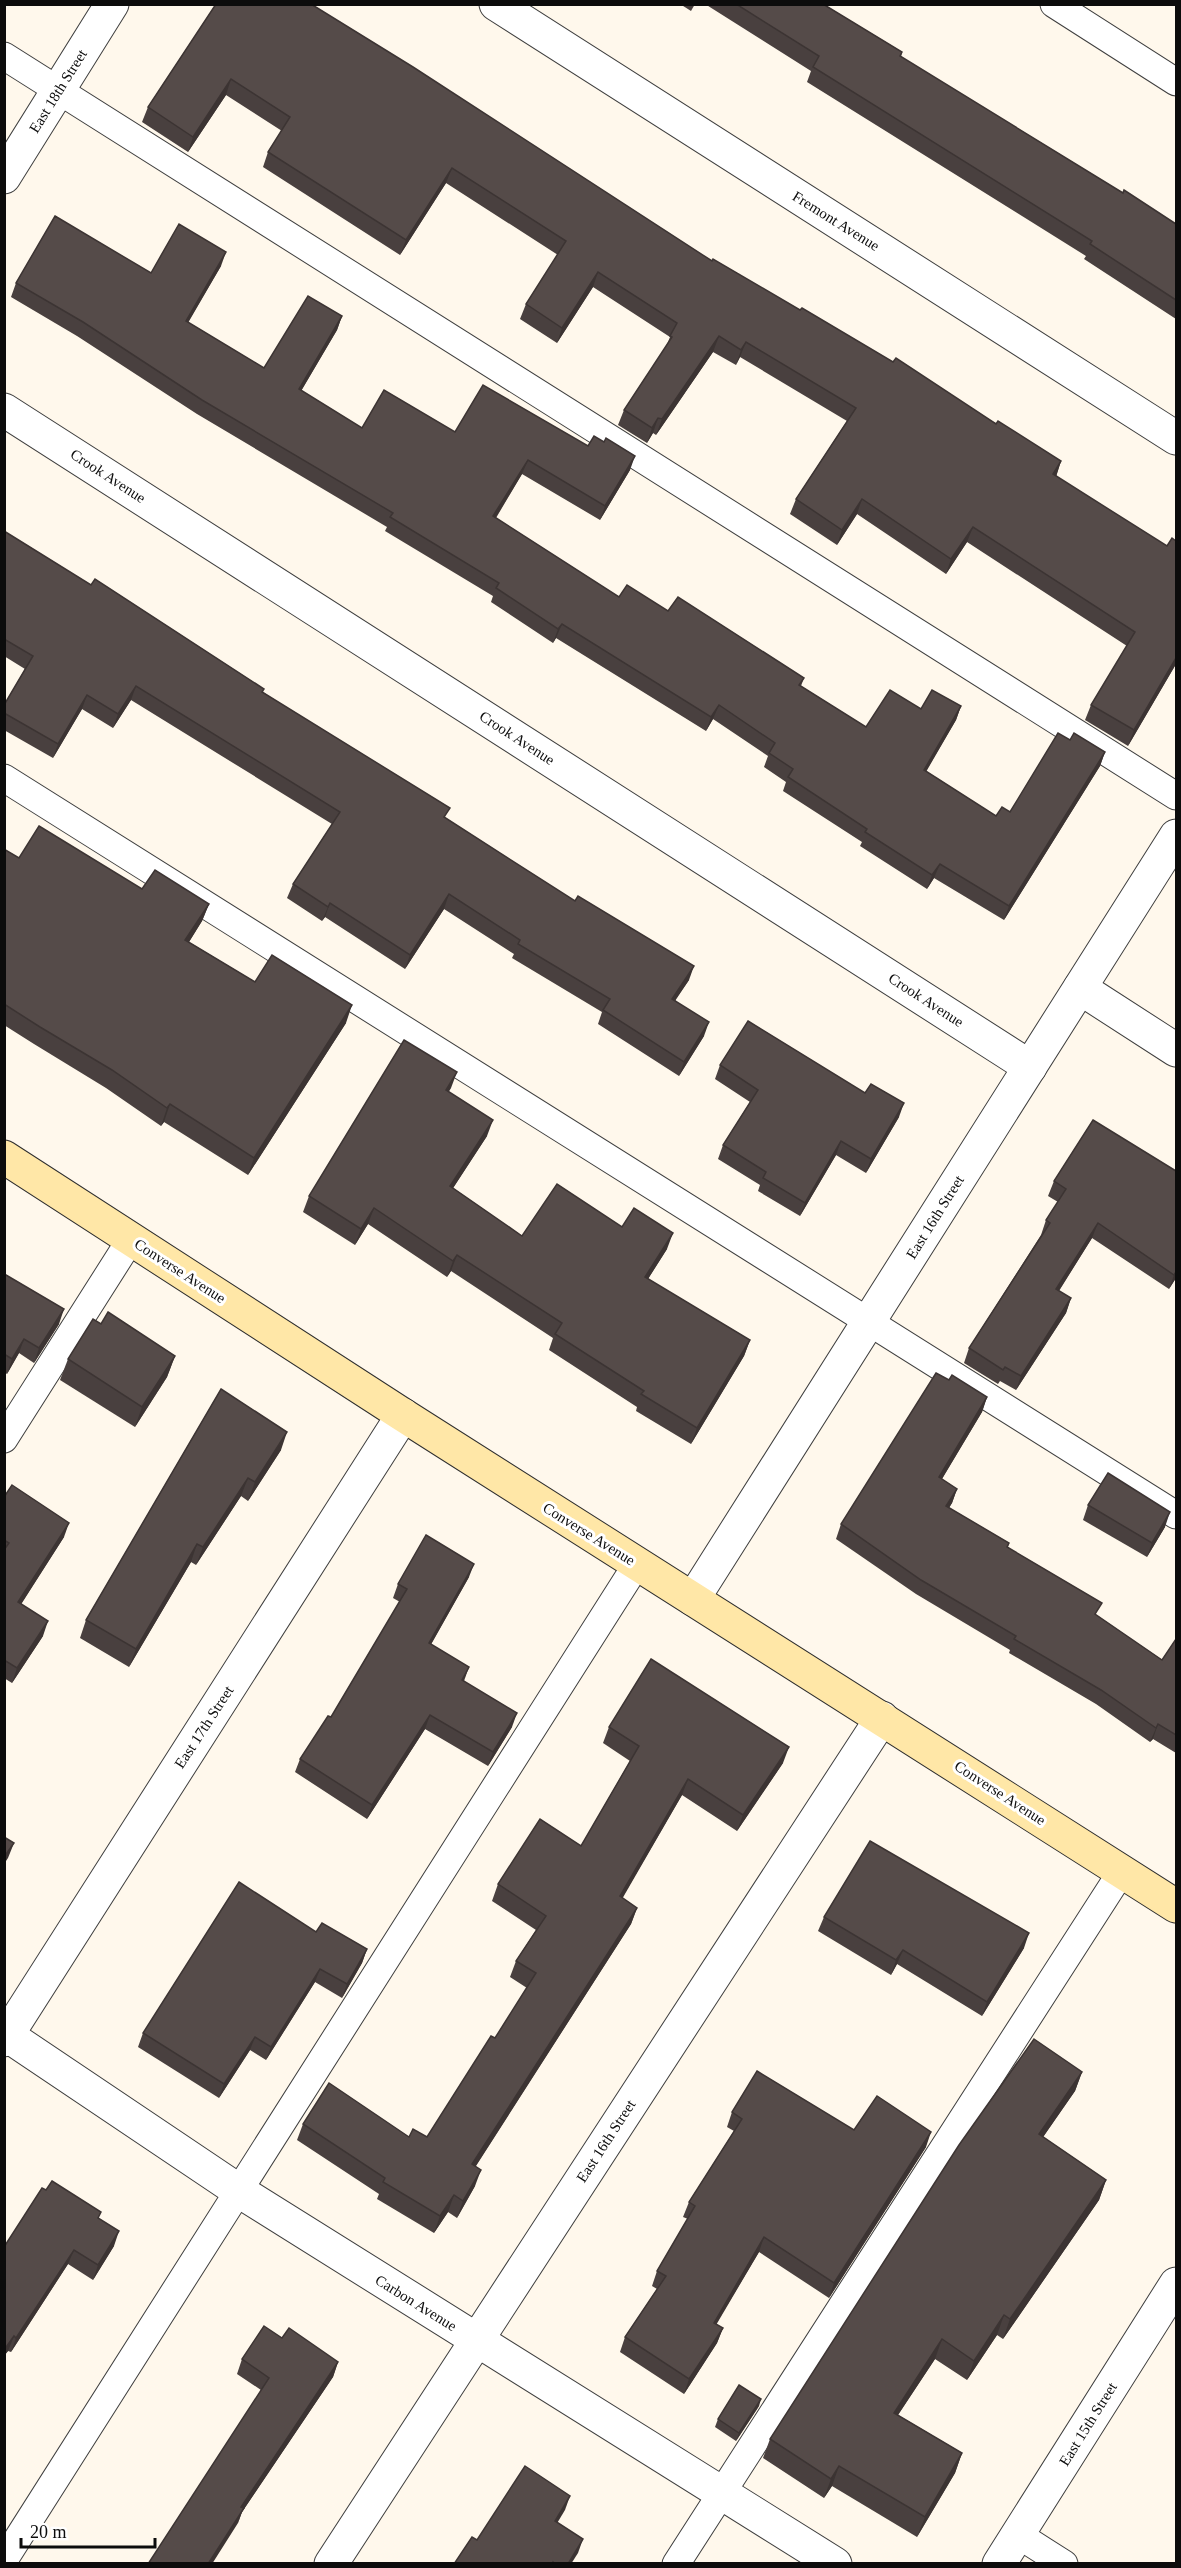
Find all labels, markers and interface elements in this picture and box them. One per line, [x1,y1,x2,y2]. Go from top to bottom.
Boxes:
street label: East 18th Street [26,46,90,136]
street label: Fremont Avenue [790,188,883,254]
street label: Crook Avenue [68,446,149,506]
street label: Crook Avenue [477,708,558,768]
street label: Crook Avenue [886,970,967,1030]
street label: East 16th Street [903,1172,967,1262]
street label: Converse Avenue [132,1236,229,1307]
street label: Converse Avenue [540,1499,638,1569]
street label: East 17th Street [171,1682,237,1771]
street label: Converse Avenue [952,1758,1049,1829]
street label: East 16th Street [573,2096,639,2185]
street label: Carbon Avenue [372,2272,460,2335]
street label: East 15th Street [1056,2379,1120,2469]
scale bar [21,2511,154,2549]
text: 20 m [30,2522,67,2542]

